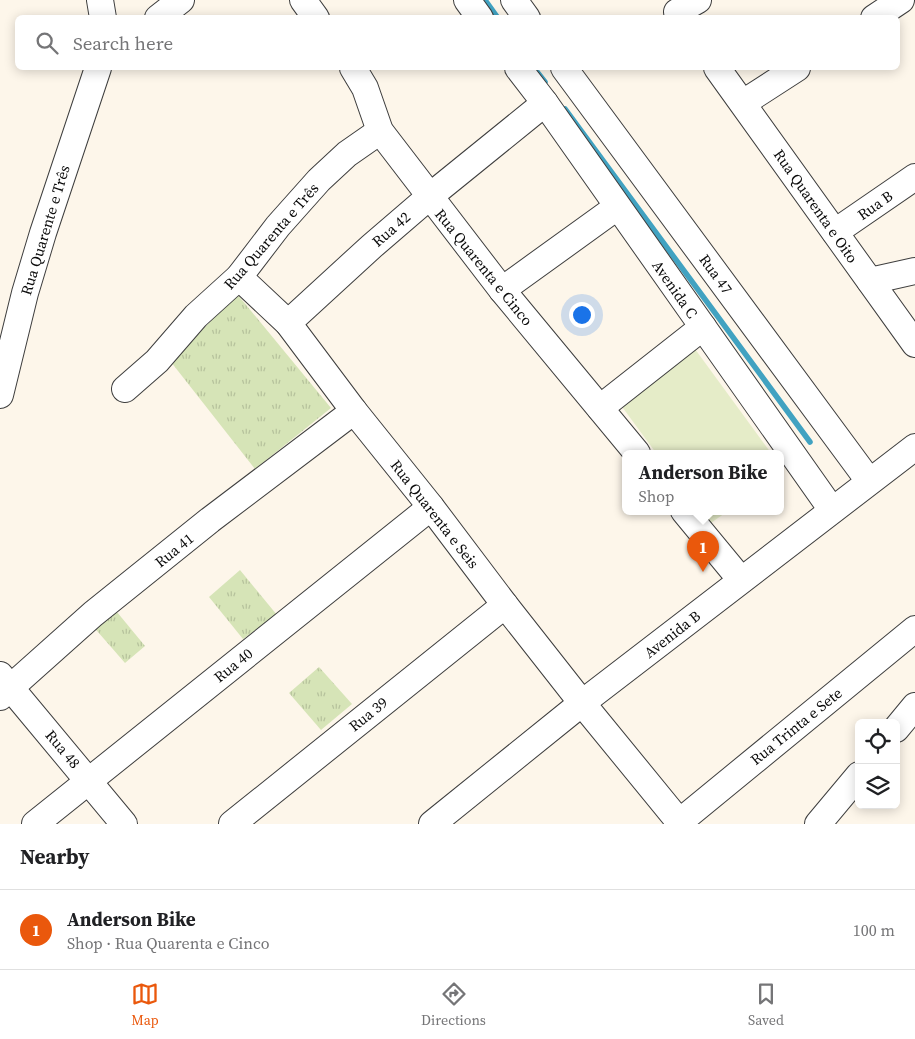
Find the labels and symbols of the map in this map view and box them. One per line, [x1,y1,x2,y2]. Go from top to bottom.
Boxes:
street label: Rua Quarenta e Oito [769,145,863,267]
street label: Rua Quarente e Três [15,162,75,298]
street label: Rua Quarenta e Três [219,178,323,294]
street label: Rua B [853,185,897,225]
street label: Rua Quarenta e Cinco [430,204,538,330]
street label: Rua 42 [367,206,415,252]
street label: Rua 47 [694,250,738,298]
street label: Avenida C [647,256,703,322]
your location [569,302,595,328]
street label: Rua Quarenta e Seis [386,455,484,573]
street label: Rua 41 [150,528,198,572]
pin: 1 [687,531,719,572]
street label: Avenida B [639,605,705,663]
street label: Rua 40 [209,643,257,687]
street label: Rua Trinta e Sete [746,682,847,770]
street label: Rua 39 [344,692,392,736]
street label: Rua 48 [41,725,85,773]

